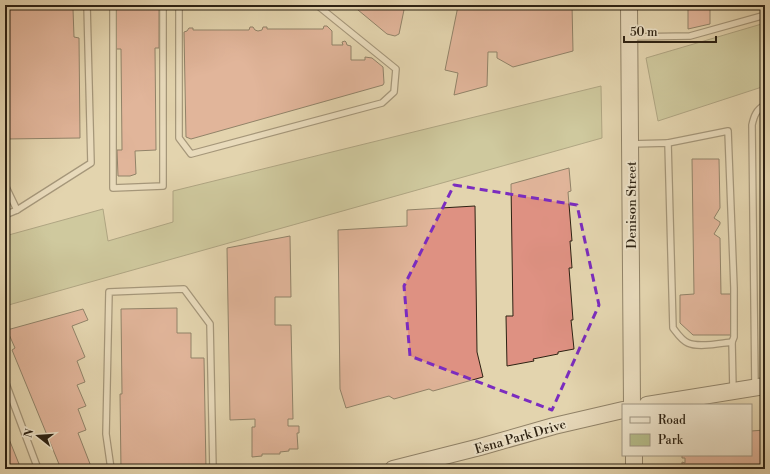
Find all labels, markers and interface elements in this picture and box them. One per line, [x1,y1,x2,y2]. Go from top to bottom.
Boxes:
scale bar [624,18,716,44]
text: 50 m [630,25,658,40]
street label: Denison Street [624,161,640,249]
legend [622,404,752,456]
text: Road [658,413,686,428]
north arrow [18,416,58,456]
street label: Esna Park Drive [473,416,568,458]
text: N [21,427,37,440]
text: Park [658,433,684,448]

